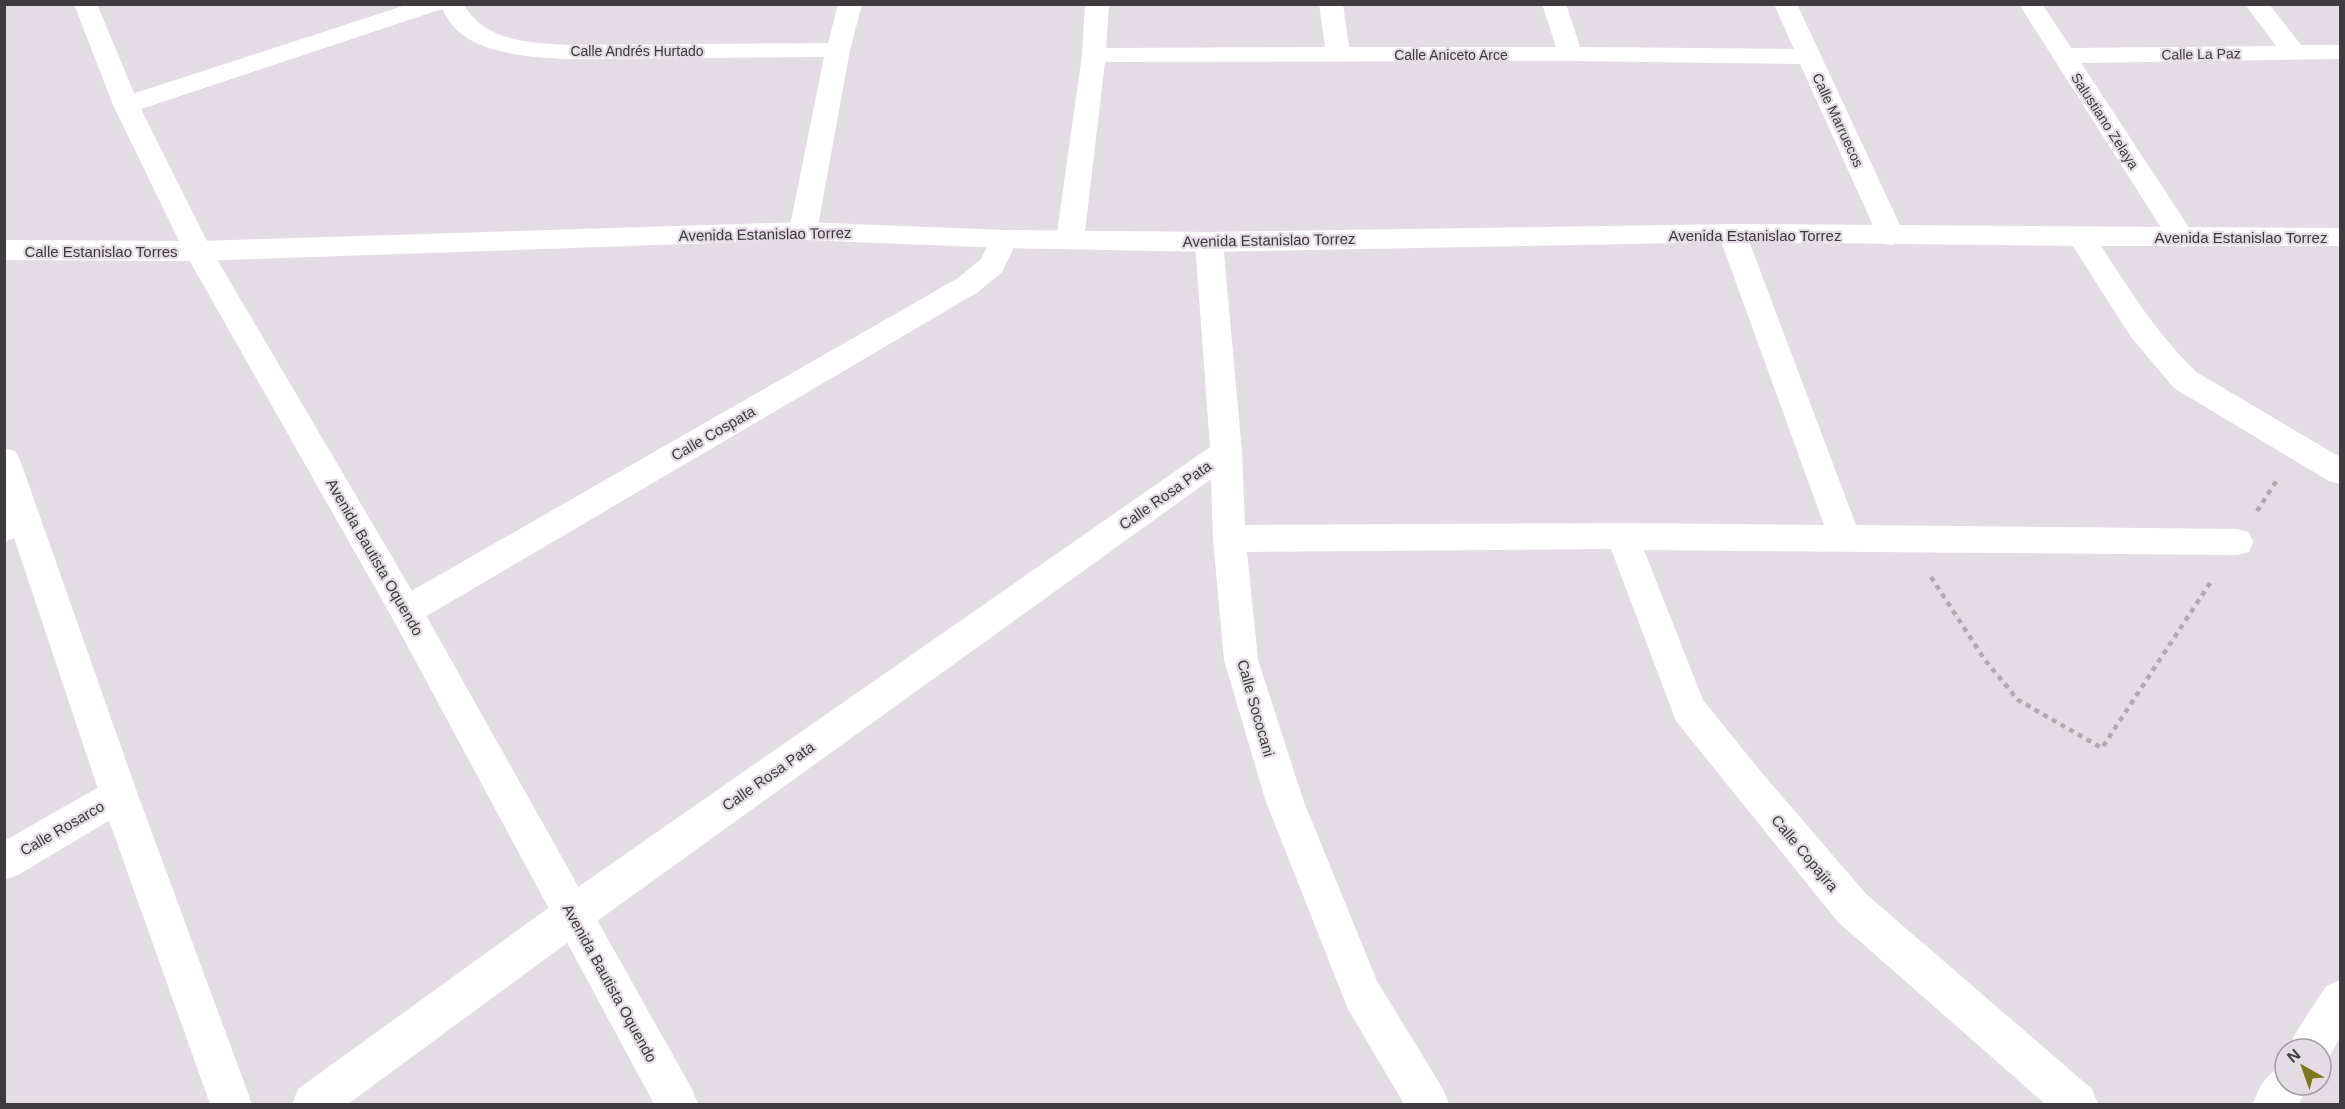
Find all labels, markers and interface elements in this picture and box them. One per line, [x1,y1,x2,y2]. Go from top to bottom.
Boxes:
street label: Calle Andrés Hurtado [570,43,704,59]
street label: Calle La Paz [2161,45,2241,63]
street label: Calle Aniceto Arce [1394,47,1508,63]
street label: Calle Marruecos [1809,70,1867,170]
street label: Salustiano Zelaya [2068,70,2142,172]
street label: Avenida Estanislao Torrez [678,224,852,244]
street label: Avenida Estanislao Torrez [1669,227,1841,244]
street label: Avenida Estanislao Torrez [2155,229,2327,246]
street label: Avenida Estanislao Torrez [1182,230,1356,250]
street label: Calle Estanislao Torres [24,243,178,260]
street label: Calle Cospata [668,402,759,464]
street label: Calle Rosa Pata [1116,457,1215,533]
street label: Avenida Bautista Oquendo [323,476,427,638]
street label: Calle Sococani [1234,658,1278,758]
street label: Calle Rosa Pata [719,738,818,814]
street label: Calle Rosarco [17,797,107,859]
street label: Calle Copajira [1768,811,1842,895]
street label: Avenida Bautista Oquendo [559,901,661,1065]
north arrow [2273,1037,2333,1097]
text: N [2284,1046,2304,1066]

